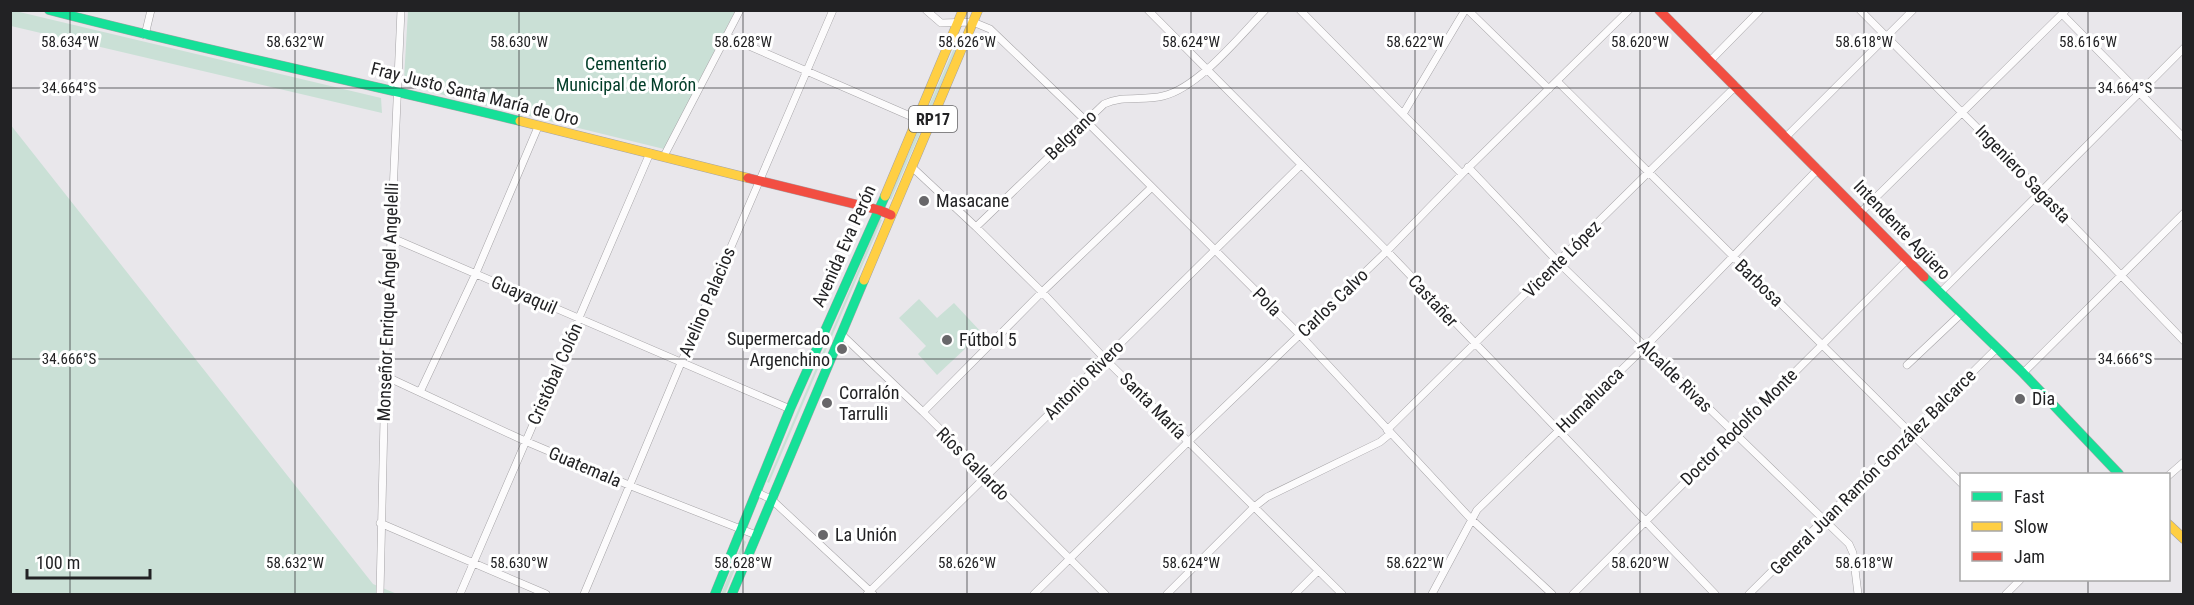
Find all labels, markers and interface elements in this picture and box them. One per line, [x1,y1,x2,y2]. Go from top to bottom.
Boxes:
text: 58.634°W [41,33,100,51]
text: 58.632°W [266,33,325,51]
text: 58.630°W [490,33,549,51]
text: 58.628°W [714,33,773,51]
text: 58.626°W [938,33,997,51]
text: 58.624°W [1162,33,1221,51]
text: 58.622°W [1386,33,1445,51]
text: 58.620°W [1611,33,1670,51]
text: 58.618°W [1835,33,1894,51]
text: 58.616°W [2059,33,2118,51]
park label: Cementerio Municipal de Morón [556,53,696,95]
street label: Fray Justo Santa María de Oro [369,57,581,130]
text: 34.664°S [42,79,96,97]
text: 34.664°S [2098,79,2152,97]
street label: Belgrano [1041,105,1101,164]
road number: RP17 [909,106,957,132]
street label: Ingeniero Sagasta [1971,120,2075,227]
street label: Intendente Agüero [1850,175,1955,284]
street label: Monseñor Enrique Ángel Angelelli [373,182,402,422]
street label: Avenida Eva Perón [807,182,880,310]
place label: Masacane [936,190,1009,211]
marker: Masacane [917,194,931,208]
street label: Vicente López [1519,216,1605,302]
street label: Avelino Palacios [674,244,739,360]
street label: Barbosa [1731,255,1788,311]
street label: Carlos Calvo [1293,264,1372,341]
street label: Castañer [1404,270,1463,331]
street label: Guayaquil [488,271,560,318]
street label: Pola [1249,283,1286,320]
street label: Cristóbal Colón [523,320,586,428]
place label: Supermercado Argenchino [727,328,830,370]
place label: Fútbol 5 [959,329,1017,350]
marker: Fútbol 5 [940,333,954,347]
street label: Alcalde Rivas [1634,335,1717,416]
street label: Antonio Rivero [1040,336,1128,424]
marker: Supermercado Argenchino [835,342,849,356]
text: 34.666°S [42,350,96,368]
text: 34.666°S [2098,350,2152,368]
street label: Humahuaca [1552,363,1628,437]
street label: Doctor Rodolfo Monte [1676,364,1801,489]
street label: General Juan Ramón González Balcarce [1766,365,1980,579]
street label: Santa María [1116,368,1191,443]
place label: Corralón Tarrulli [839,382,899,424]
place label: Dia [2032,388,2055,409]
marker: Dia [2013,392,2027,406]
marker: Corralón Tarrulli [820,396,834,410]
street label: Ríos Gallardo [932,423,1014,505]
street label: Guatemala [546,442,625,491]
legend [1960,473,2170,581]
text: Fast [2014,486,2045,507]
text: Slow [2014,516,2049,537]
place label: La Unión [835,524,897,545]
marker: La Unión [816,528,830,542]
scale bar [27,542,150,580]
text: Jam [2014,546,2045,567]
text: 100 m [36,552,80,573]
text: 58.632°W [266,554,325,572]
text: 58.630°W [490,554,549,572]
text: 58.628°W [714,554,773,572]
text: 58.626°W [938,554,997,572]
text: 58.624°W [1162,554,1221,572]
text: 58.622°W [1386,554,1445,572]
text: 58.620°W [1611,554,1670,572]
text: 58.618°W [1835,554,1894,572]

